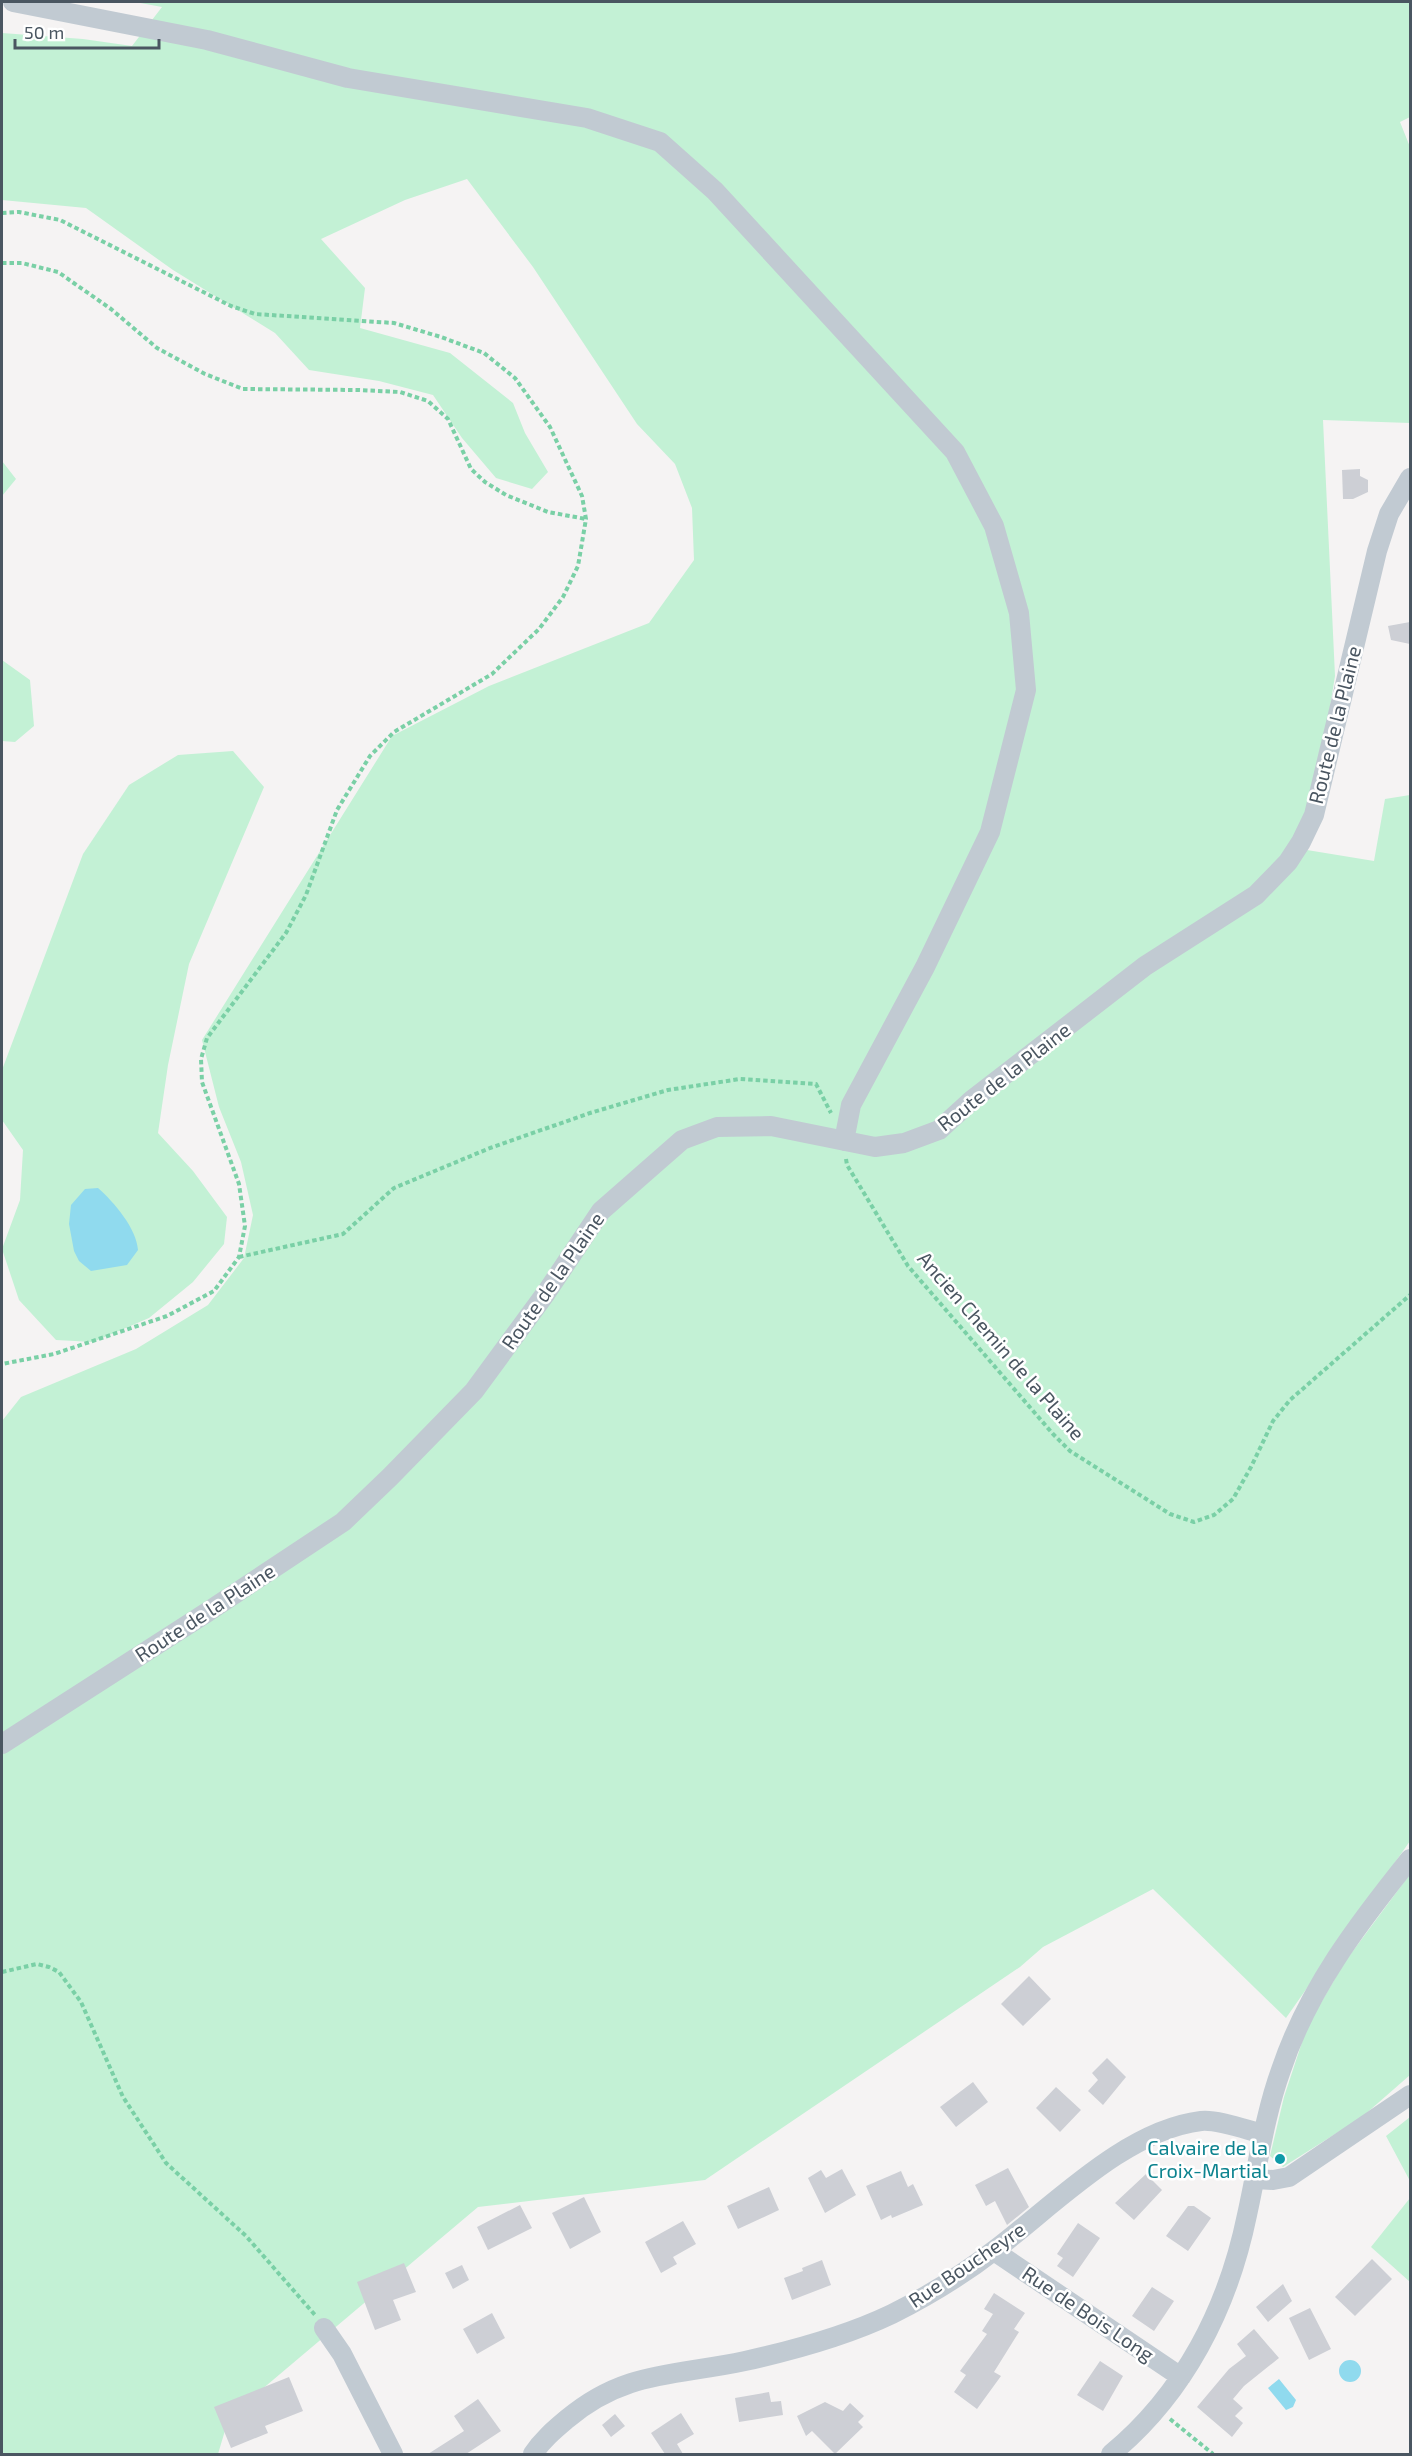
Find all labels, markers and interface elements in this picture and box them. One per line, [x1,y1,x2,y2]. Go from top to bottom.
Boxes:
scale bar [15,12,159,50]
text: 50 m [24,21,64,43]
street label: Route de la Plaine [1303,643,1365,806]
street label: Route de la Plaine [932,1017,1075,1136]
street label: Route de la Plaine [496,1207,608,1354]
street label: Ancien Chemin de la Plaine [913,1246,1090,1445]
street label: Route de la Plaine [130,1558,279,1666]
place label: Calvaire de la Croix-Martial [1147,2135,1268,2182]
marker: Calvaire de la Croix-Martial [1273,2152,1287,2166]
street label: Rue Boucheyre [904,2216,1029,2312]
street label: Rue de Bois Long [1018,2260,1159,2366]

